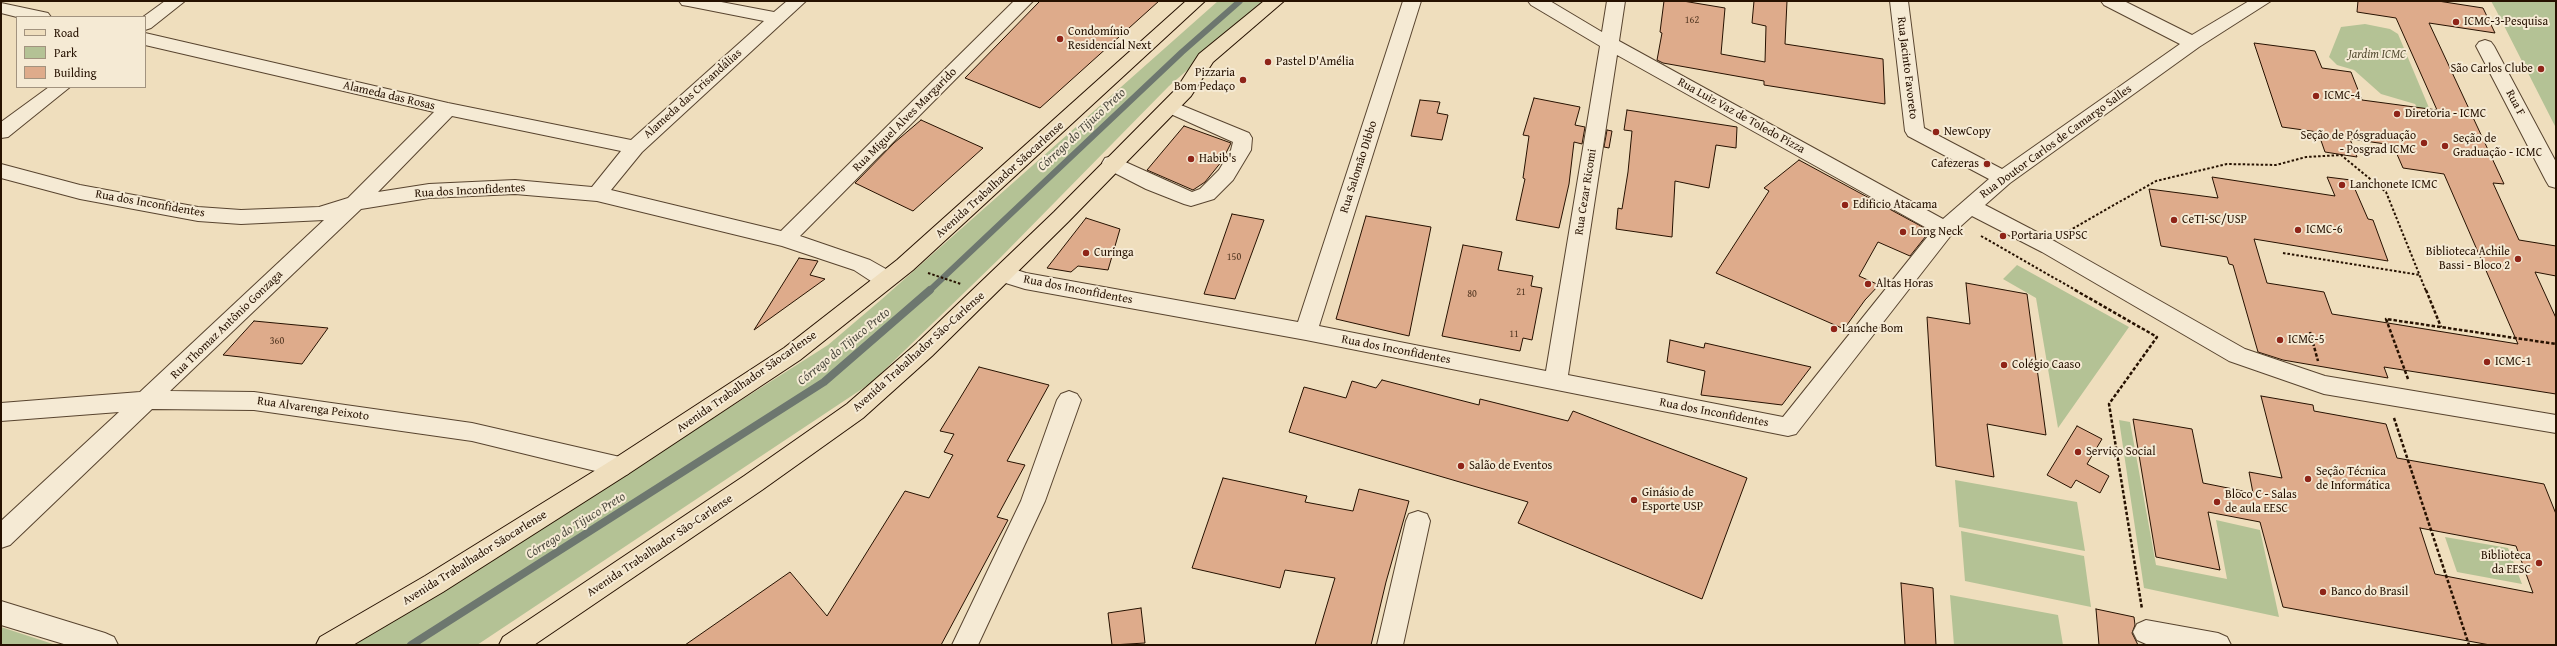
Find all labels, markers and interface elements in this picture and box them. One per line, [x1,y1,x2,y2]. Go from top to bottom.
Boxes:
house number: 162 [1685,14,1699,26]
place label: ICMC-3-Pesquisa [2464,15,2548,29]
legend [16,16,146,88]
street label: Rua Jacinto Favoreto [1894,16,1920,120]
marker: ICMC-3-Pesquisa [2451,17,2461,27]
text: Road [54,24,79,41]
place label: Condomínio Residencial Next [1068,25,1151,53]
marker: Condomínio Residencial Next [1055,34,1065,44]
text: Park [54,44,77,61]
street label: Alameda das Crisandálias [641,46,745,142]
park label: Jardim ICMC [2348,48,2406,62]
place label: Pastel D'Amélia [1276,55,1354,69]
marker: Pastel D'Amélia [1263,57,1273,67]
place label: São Carlos Clube [2450,62,2533,76]
text: Building [54,64,97,81]
marker: São Carlos Clube [2536,64,2546,74]
street label: Rua Miguel Alves Margarido [850,65,960,175]
place label: Pizzaria Bom Pedaço [1174,66,1235,94]
marker: Pizzaria Bom Pedaço [1238,75,1248,85]
street label: Rua Luiz Vaz de Toledo Pizza [1675,75,1807,157]
street label: Alameda das Rosas [341,78,437,114]
street label: Rua Doutor Carlos de Camargo Salles [1977,82,2135,202]
water label: Córrego do Tijuco Preto [1035,85,1129,175]
street label: Rua F [2502,87,2528,119]
place label: ICMC-4 [2324,89,2360,103]
marker: ICMC-4 [2311,91,2321,101]
place label: Diretoria - ICMC [2405,107,2486,121]
marker: Diretoria - ICMC [2392,109,2402,119]
street label: Avenida Trabalhador Sãocarlense [933,119,1067,241]
street label: Rua Salomão Dibbo [1337,119,1381,215]
place label: NewCopy [1944,125,1991,139]
marker: NewCopy [1931,127,1941,137]
place label: Seção de Pósgraduação - Posgrad ICMC [2301,129,2416,157]
place label: Seção de Graduação - ICMC [2453,132,2542,160]
marker: Seção de Pósgraduação - Posgrad ICMC [2419,138,2429,148]
marker: Seção de Graduação - ICMC [2440,141,2450,151]
street label: Rua Cezar Ricomi [1572,148,1600,236]
place label: Habib's [1199,152,1236,166]
marker: Habib's [1186,154,1196,164]
place label: Cafezeras [1931,157,1979,171]
marker: Cafezeras [1982,159,1992,169]
place label: Lanchonete ICMC [2350,178,2438,192]
marker: Lanchonete ICMC [2337,180,2347,190]
street label: Rua dos Inconfidentes [414,181,526,201]
street label: Rua dos Inconfidentes [94,187,206,221]
place label: Edificio Atacama [1853,198,1937,212]
marker: Edificio Atacama [1840,200,1850,210]
place label: CeTI-SC/USP [2182,213,2247,227]
marker: CeTI-SC/USP [2169,215,2179,225]
place label: ICMC-6 [2306,223,2342,237]
place label: Long Neck [1911,225,1963,239]
marker: ICMC-6 [2293,225,2303,235]
marker: Long Neck [1898,227,1908,237]
place label: Portaria USPSC [2011,229,2088,243]
marker: Portaria USPSC [1998,231,2008,241]
place label: Biblioteca Achile Bassi - Bloco 2 [2426,245,2510,273]
place label: Curinga [1094,246,1134,260]
marker: Curinga [1081,248,1091,258]
house number: 150 [1227,251,1241,263]
marker: Biblioteca Achile Bassi - Bloco 2 [2513,254,2523,264]
street label: Rua Thomaz Antônio Gonzaga [168,268,286,382]
street label: Rua dos Inconfidentes [1022,272,1134,308]
place label: Altas Horas [1876,277,1933,291]
marker: Altas Horas [1863,279,1873,289]
house number: 21 [1516,286,1526,298]
house number: 80 [1467,288,1477,300]
street label: Avenida Trabalhador São-Carlense [850,289,988,415]
water label: Córrego do Tijuco Preto [795,305,893,389]
place label: Lanche Bom [1842,322,1903,336]
marker: Lanche Bom [1829,324,1839,334]
street label: Avenida Trabalhador Sãocarlense [674,328,820,436]
house number: 11 [1509,328,1519,340]
street label: Rua dos Inconfidentes [1340,332,1452,368]
place label: ICMC-5 [2288,333,2324,347]
house number: 360 [270,335,284,347]
marker: ICMC-5 [2275,335,2285,345]
place label: ICMC-1 [2495,355,2531,369]
marker: ICMC-1 [2482,357,2492,367]
place label: Colégio Caaso [2012,358,2081,372]
marker: Colégio Caaso [1999,360,2009,370]
street label: Rua Alvarenga Peixoto [256,394,370,424]
street label: Rua dos Inconfidentes [1658,395,1770,431]
place label: Serviço Social [2086,445,2156,459]
marker: Serviço Social [2073,447,2083,457]
place label: Salão de Eventos [1469,459,1552,473]
marker: Salão de Eventos [1456,461,1466,471]
place label: Seção Técnica de Informática [2316,465,2390,493]
marker: Seção Técnica de Informática [2303,474,2313,484]
place label: Ginásio de Esporte USP [1642,486,1703,514]
place label: Bloco C - Salas de aula EESC [2225,488,2297,516]
water label: Córrego do Tijuco Preto [523,489,629,563]
street label: Avenida Trabalhador São-Carlense [584,492,736,600]
marker: Ginásio de Esporte USP [1629,495,1639,505]
marker: Bloco C - Salas de aula EESC [2212,497,2222,507]
street label: Avenida Trabalhador Sãocarlense [400,507,550,609]
place label: Biblioteca da EESC [2481,549,2531,577]
marker: Biblioteca da EESC [2534,558,2544,568]
place label: Banco do Brasil [2331,585,2408,599]
marker: Banco do Brasil [2318,587,2328,597]

